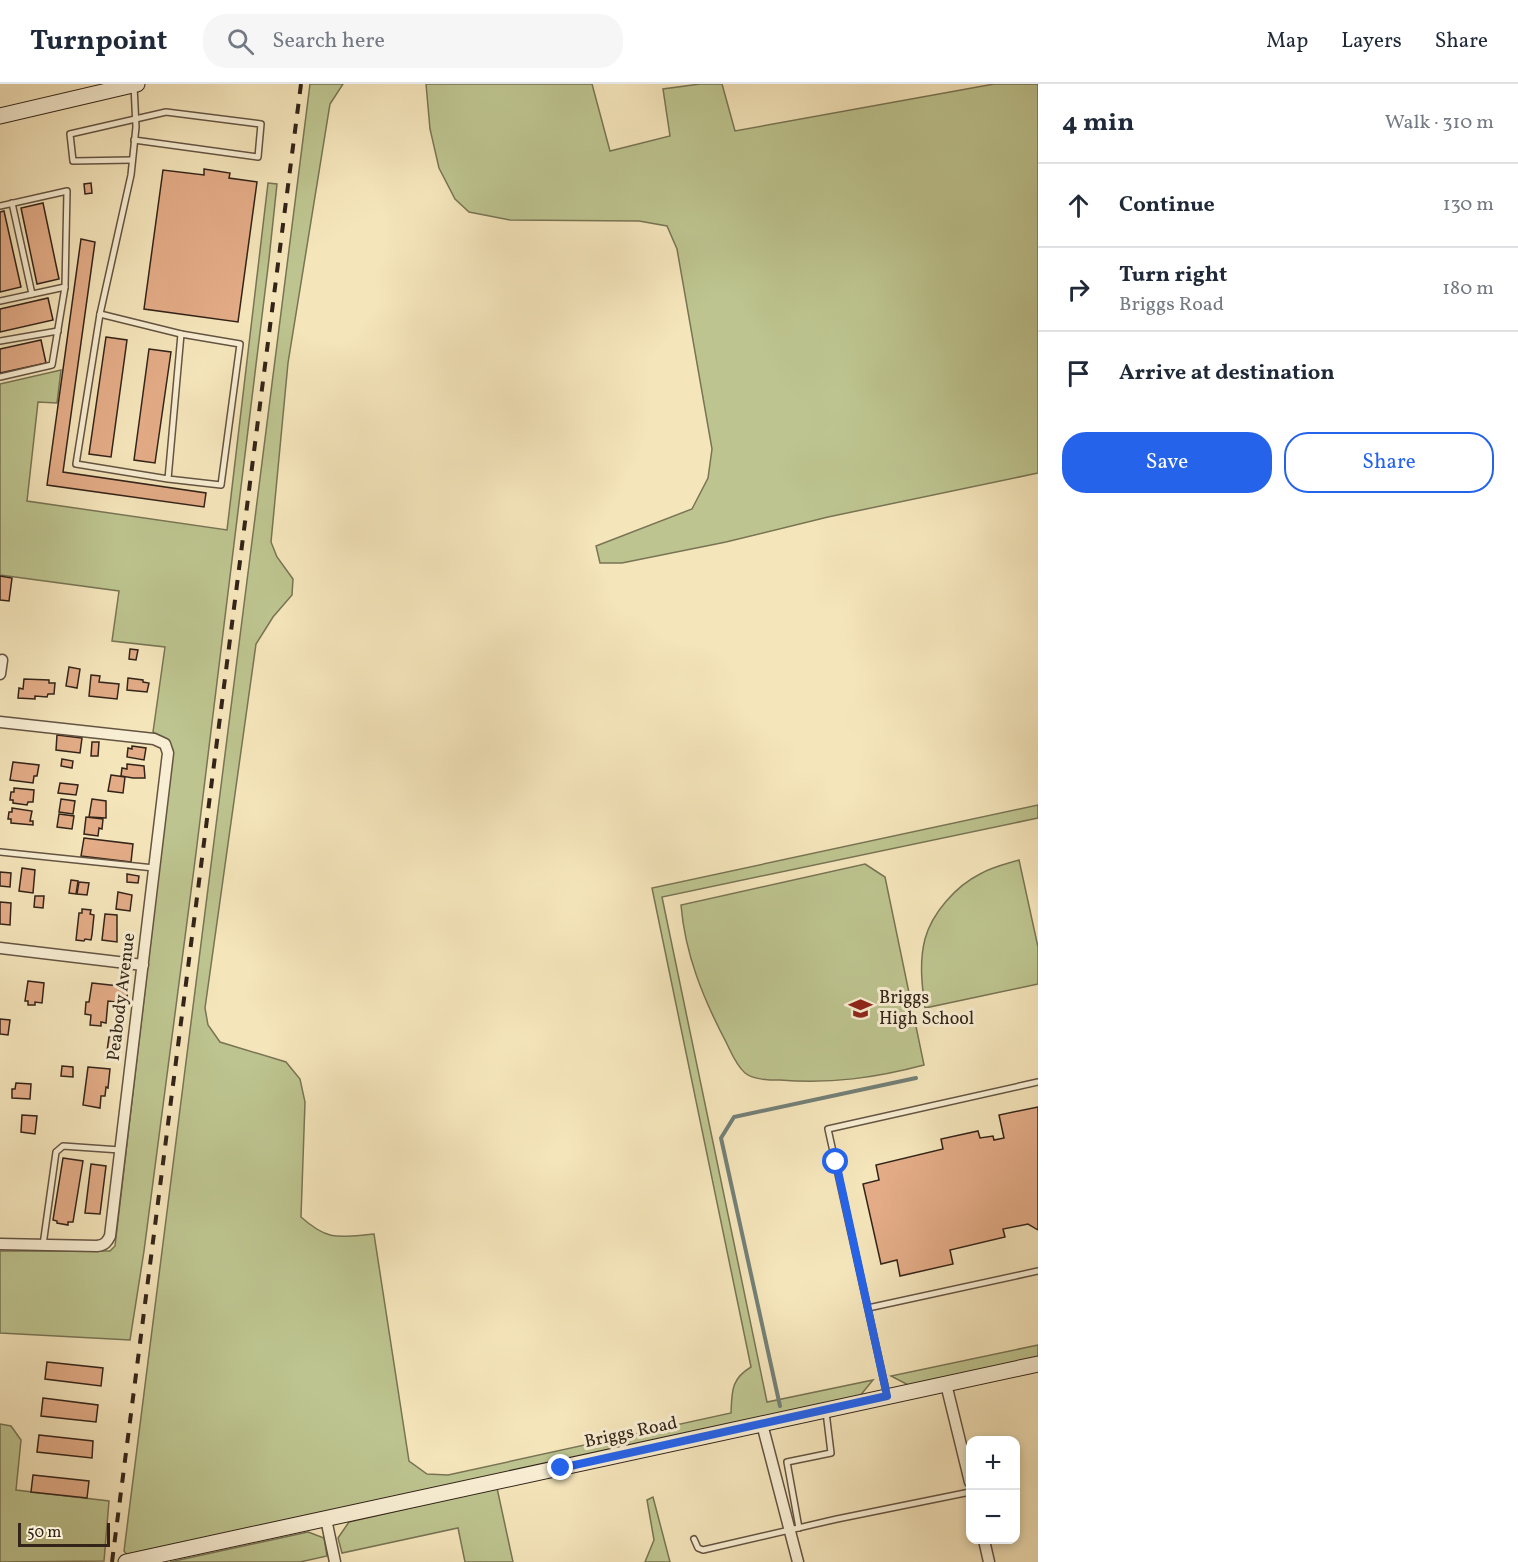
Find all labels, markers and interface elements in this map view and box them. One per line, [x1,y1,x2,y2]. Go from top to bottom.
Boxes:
search box [203,14,623,68]
text: Turnpoint [30,22,167,61]
icon: search [224,25,257,58]
text: Search here [272,26,385,57]
text: Map [1266,27,1308,56]
text: Layers [1341,27,1402,56]
text: Share [1435,27,1488,56]
text: 4 min [1062,105,1134,141]
text: Walk · 310 m [1385,109,1494,137]
icon: ahead [1062,189,1095,222]
text: Continue [1119,190,1215,221]
text: 130 m [1443,191,1494,219]
text: Turn right [1119,260,1227,291]
icon: right [1062,273,1095,306]
text: 180 m [1442,275,1494,303]
text: Briggs Road [1119,291,1224,319]
icon: arrive [1062,357,1095,390]
text: Arrive at destination [1119,358,1335,389]
button: Save [1062,432,1272,493]
button: Share [1284,432,1494,493]
street label: Peabody Avenue [102,932,142,1062]
place label: Briggs High School [879,986,974,1032]
school or university icon: Briggs High School [848,995,874,1021]
route start [822,1148,848,1174]
street label: Briggs Road [582,1411,680,1455]
map controls [966,1436,1020,1544]
button: + [966,1436,1020,1490]
route end [547,1454,573,1480]
button: − [966,1490,1020,1544]
scale bar [18,1520,110,1548]
text: 50 m [27,1522,61,1544]

